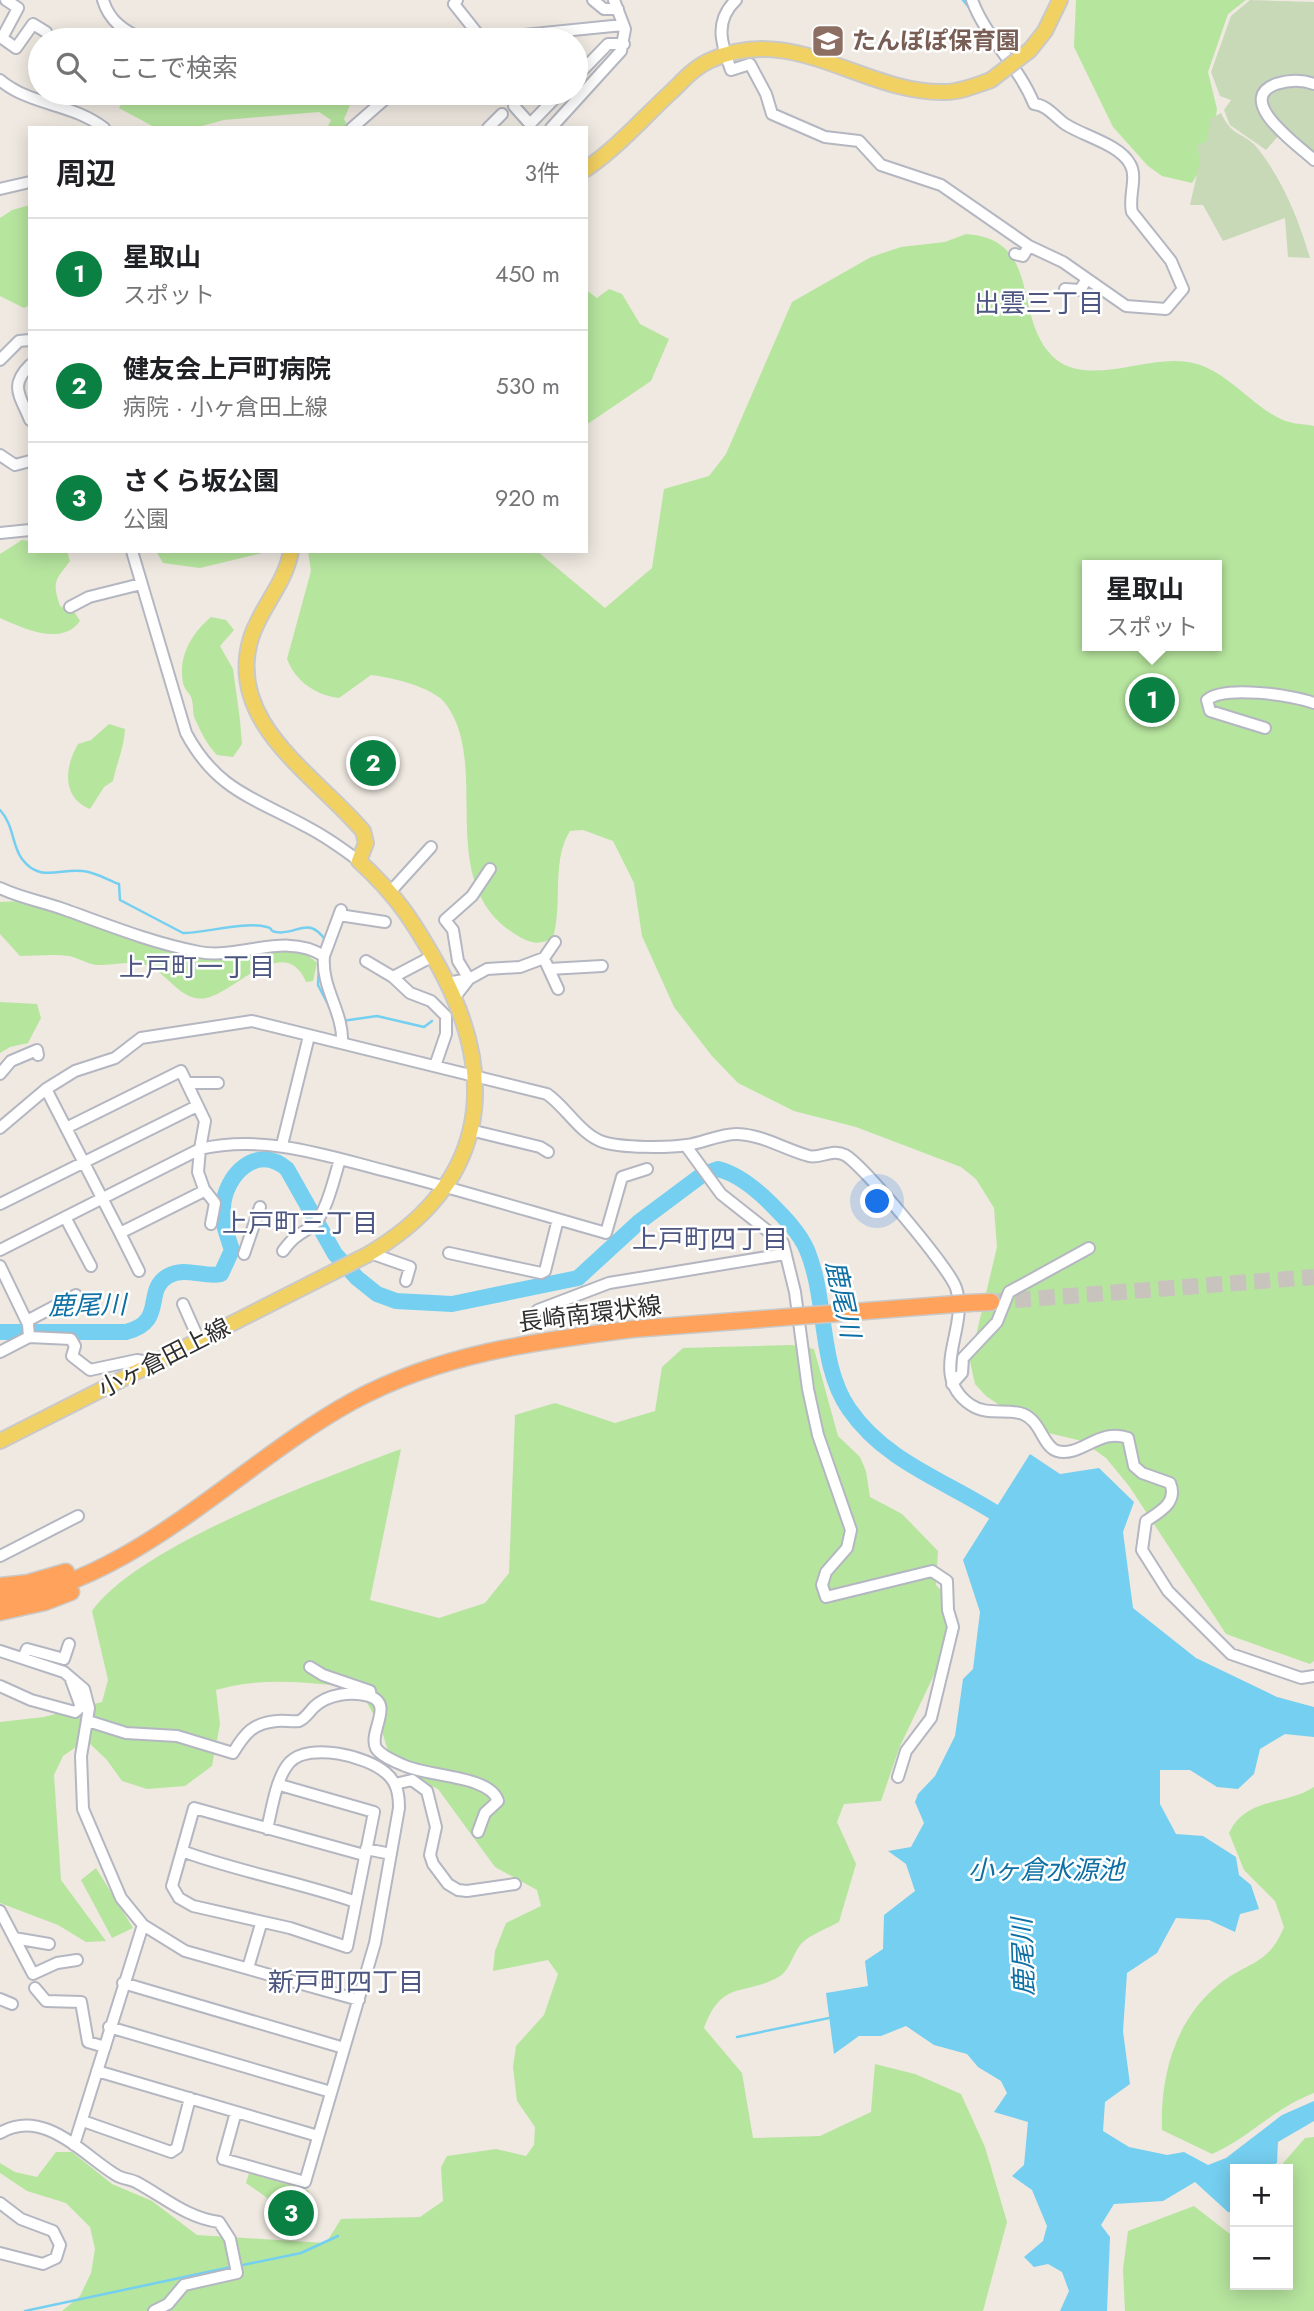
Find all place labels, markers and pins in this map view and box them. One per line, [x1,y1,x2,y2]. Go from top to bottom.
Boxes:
school or university icon: たんぽぽ保育園 [809,22,847,60]
place label: たんぽぽ保育園 [852,23,1020,58]
pin: 1 [1129,674,1175,726]
pin: 2 [350,737,396,789]
pin: 3 [268,2187,314,2239]

